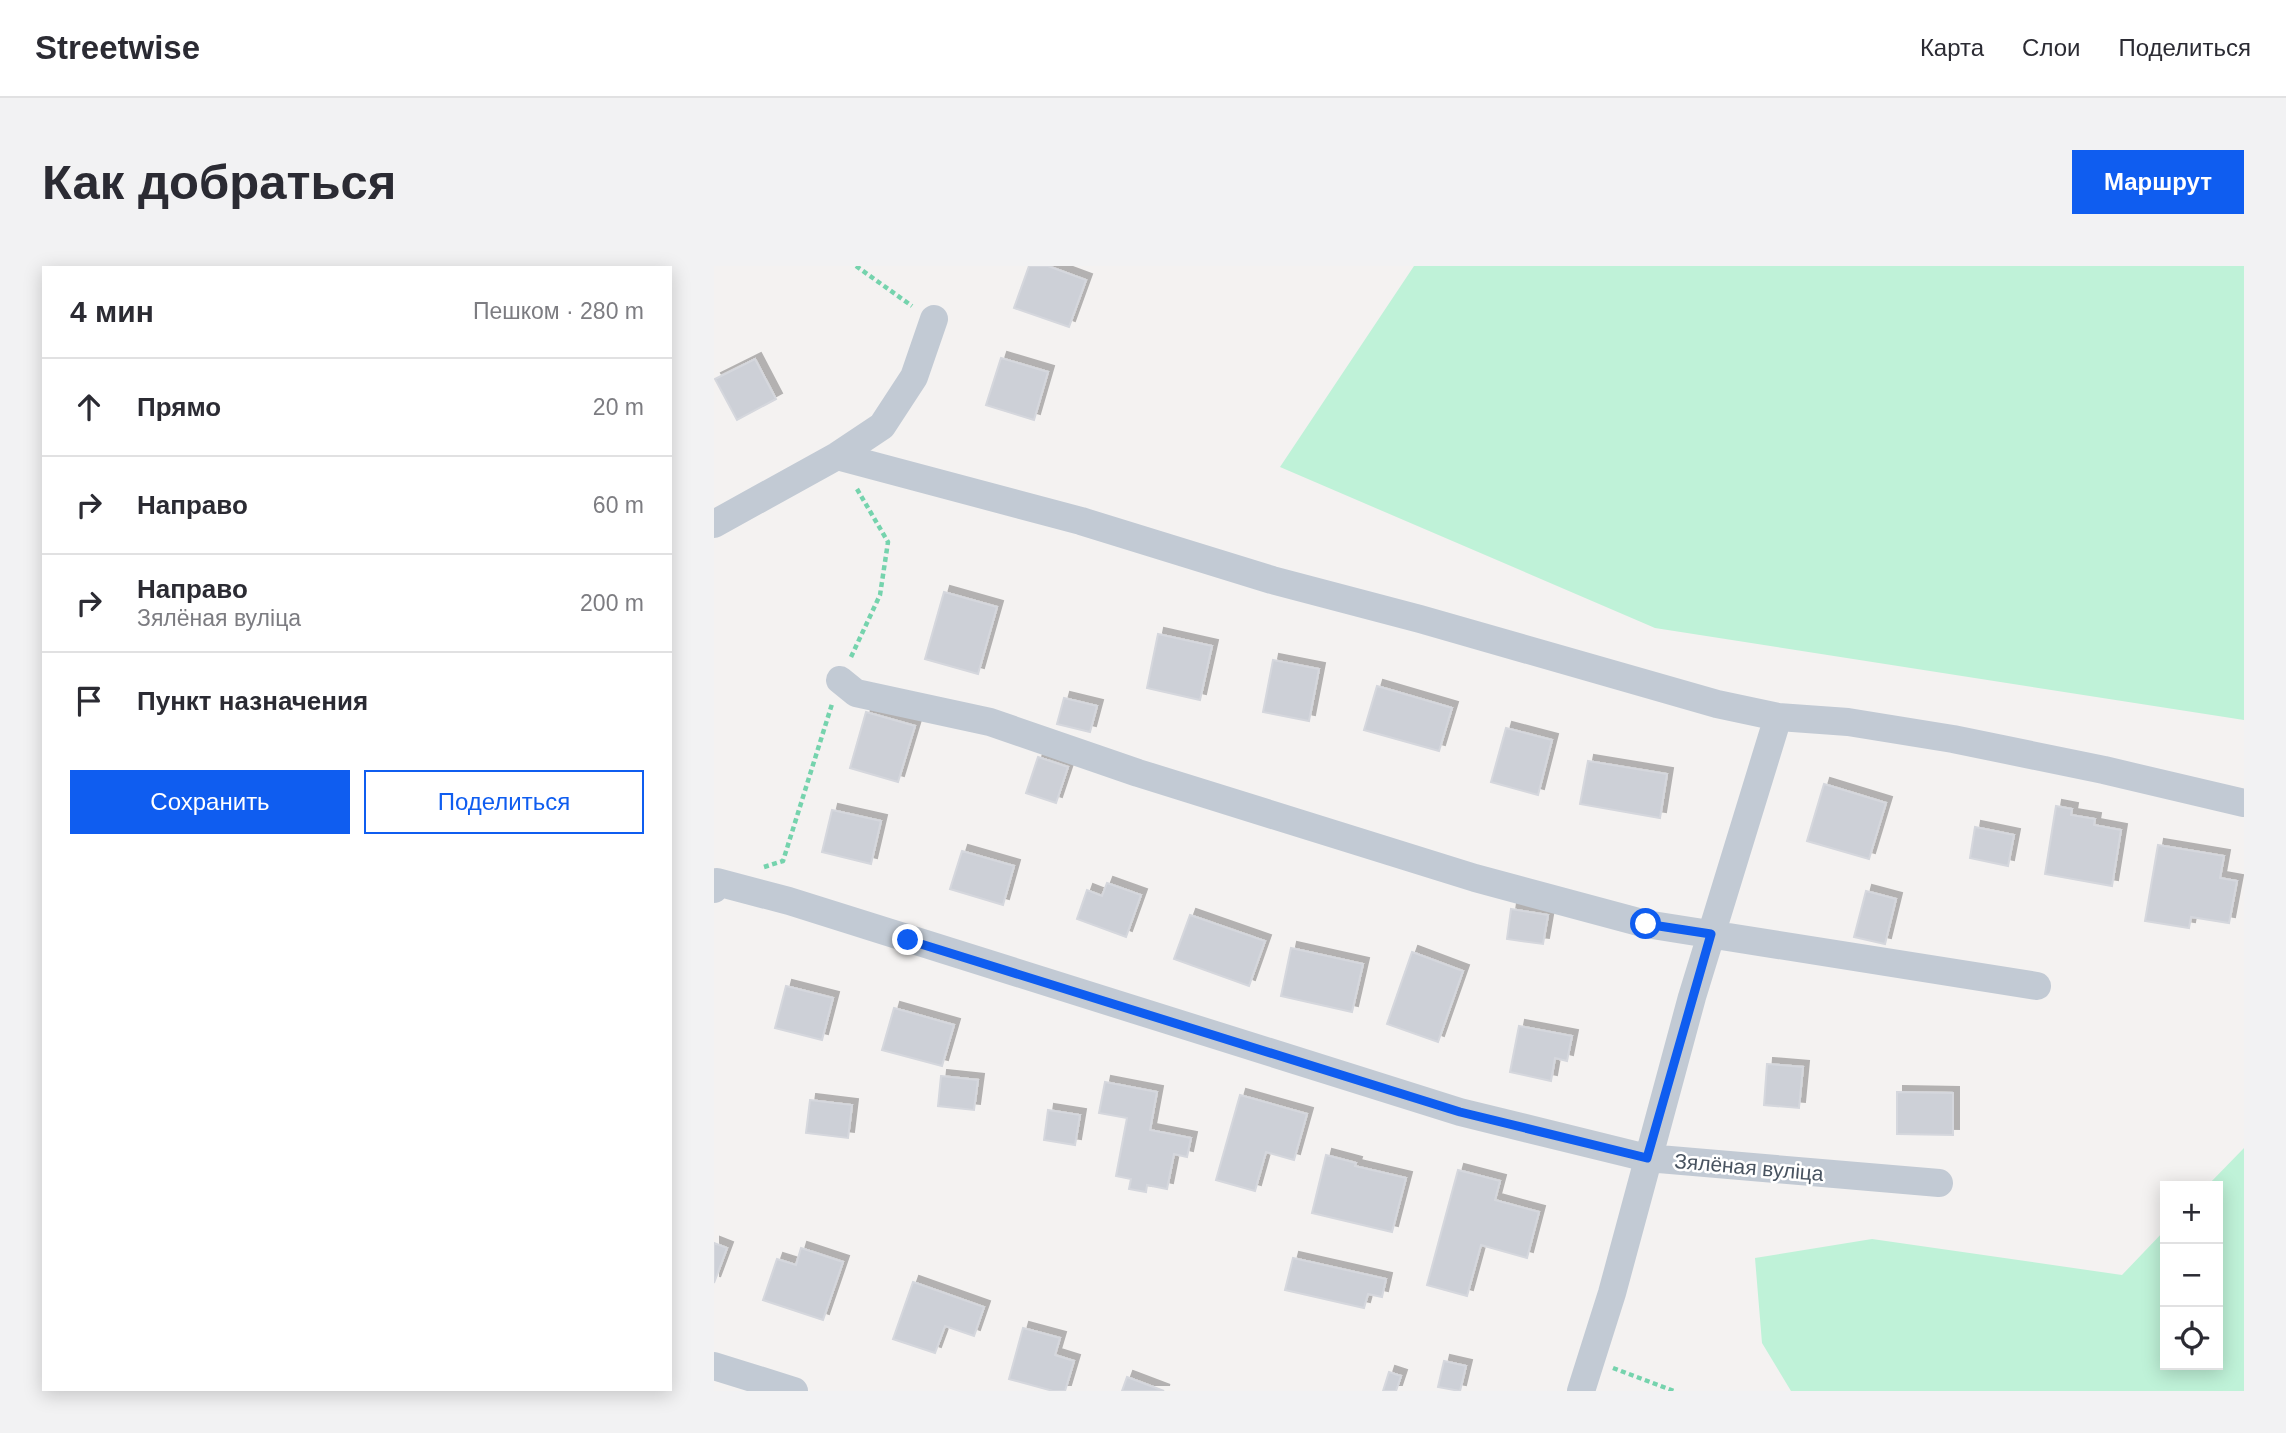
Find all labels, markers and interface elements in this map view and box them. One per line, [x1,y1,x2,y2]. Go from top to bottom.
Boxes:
text: Streetwise [35,29,200,66]
text: Карта [1920,34,1984,61]
text: Слои [2022,34,2080,61]
text: Поделиться [2118,34,2251,61]
button: Маршрут [2072,150,2244,214]
text: Как добраться [42,155,396,209]
text: 4 мин [70,295,154,328]
text: Пешком · 280 m [473,298,644,324]
icon: ahead [70,388,108,426]
text: Прямо [137,392,221,422]
text: 20 m [593,394,644,420]
icon: right [70,486,108,524]
text: Направо [137,490,248,520]
text: 60 m [593,492,644,518]
text: Направо [137,574,248,604]
icon: right [70,584,108,622]
text: 200 m [580,590,644,616]
text: Зялёная вуліца [137,605,301,631]
icon: arrive [70,682,108,720]
text: Пункт назначения [137,686,368,716]
button: Сохранить [70,770,350,834]
button: Поделиться [364,770,644,834]
route start [1630,908,1661,939]
route end [892,924,923,955]
street label: Зялёная вуліца [1673,1149,1825,1185]
map controls [2160,1181,2223,1370]
button: + [2160,1181,2223,1244]
button: − [2160,1244,2223,1307]
button: locate [2160,1307,2223,1370]

